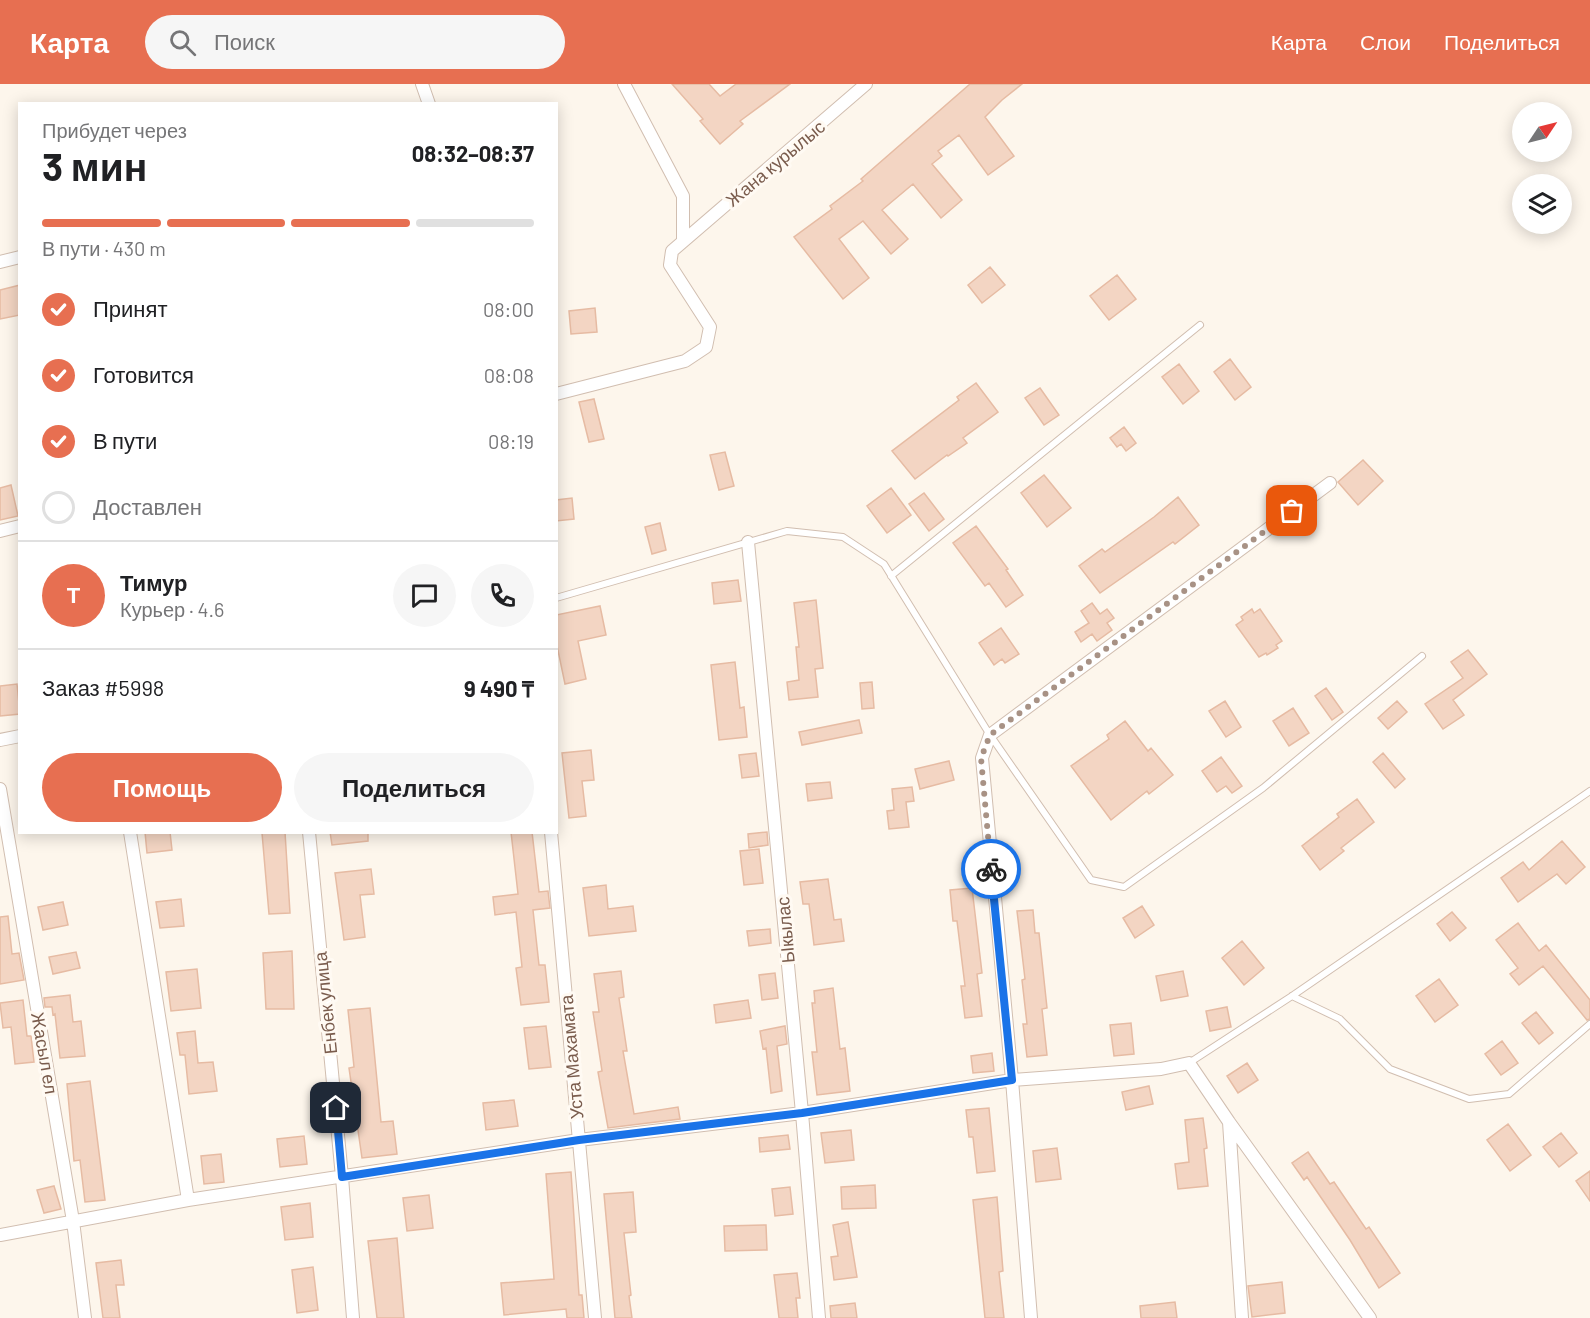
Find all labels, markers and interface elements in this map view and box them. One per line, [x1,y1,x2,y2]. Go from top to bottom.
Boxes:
search box [145,15,565,69]
text: Карта [30,25,109,59]
icon: search [166,26,199,59]
text: Поиск [214,28,275,54]
text: Карта [1271,29,1327,54]
text: Слои [1360,29,1411,54]
text: Поделиться [1444,29,1560,54]
north arrow [1512,102,1572,162]
map controls [1512,102,1572,234]
street label: Жана курылыс [721,115,829,211]
text: Прибудет через [42,118,187,142]
text: 08:32–08:37 [412,140,534,166]
text: 3 мин [42,142,147,189]
button: layers [1512,174,1572,234]
text: В пути · 430 m [42,236,166,260]
icon: check [42,293,75,326]
text: Принят [93,295,167,321]
text: 08:00 [483,297,534,321]
icon: check [42,359,75,392]
text: Готовится [93,361,194,387]
text: 08:08 [484,363,534,387]
icon: check [42,425,75,458]
text: В пути [93,427,157,453]
text: 08:19 [488,429,534,453]
pin [1266,485,1317,536]
text: Доставлен [93,493,202,519]
icon: bag [1275,494,1308,527]
button: chat [393,564,456,627]
button: phone [471,564,534,627]
text: Тимур [120,569,188,595]
text: Т [67,581,80,607]
text: Курьер · 4.6 [120,597,224,621]
text: Заказ #5998 [42,674,164,700]
text: 9 490 ₸ [464,675,534,701]
button: Помощь [42,753,282,822]
button: Поделиться [294,753,534,822]
courier [961,839,1021,899]
icon: bike [975,853,1008,886]
street label: Ыкылас [771,896,799,964]
street label: Енбек улица [309,950,341,1055]
street label: Уста Махамата [555,993,587,1120]
street label: Жасыл ел [27,1010,63,1096]
pin [310,1082,361,1133]
icon: home [319,1091,352,1124]

